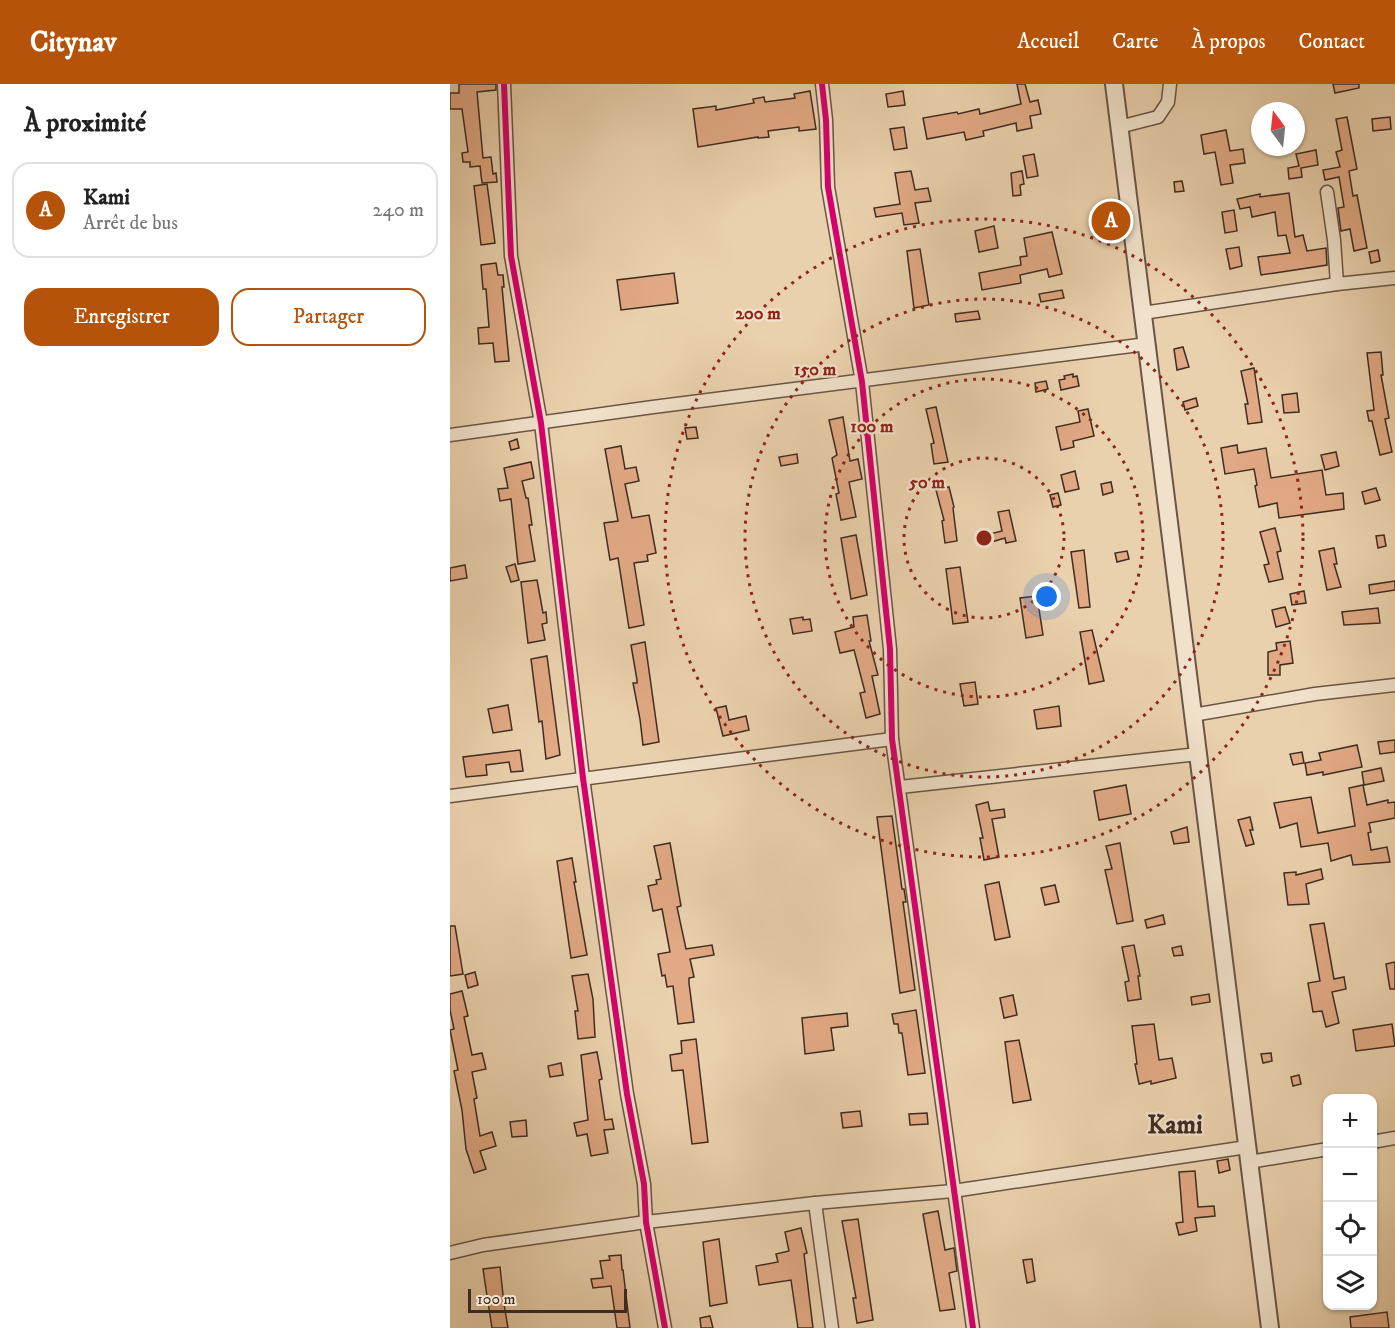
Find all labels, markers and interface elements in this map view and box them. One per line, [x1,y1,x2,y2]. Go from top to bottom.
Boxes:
text: Citynav [30,25,117,60]
text: Accueil [1017,29,1079,55]
text: Carte [1112,29,1158,55]
text: À propos [1191,29,1266,55]
text: Contact [1299,29,1365,55]
north arrow [1251,102,1305,156]
text: À proximité [24,107,146,140]
text: Kami [83,184,130,211]
text: A [39,198,52,223]
text: 240 m [373,198,424,223]
pin: A [1092,198,1130,244]
text: Arrêt de bus [83,211,178,236]
button: Enregistrer [24,288,219,346]
button: Partager [231,288,426,346]
text: 200 m [735,303,781,325]
text: 150 m [794,359,837,381]
text: 100 m [850,416,894,438]
text: 50 m [908,472,945,494]
centre of rings [974,528,994,548]
your location [1032,582,1061,611]
map controls [1323,1094,1377,1310]
button: + [1323,1094,1377,1148]
district label: Kami [1147,1109,1203,1142]
button: − [1323,1148,1377,1202]
button: locate [1323,1202,1377,1256]
button: layers [1323,1256,1377,1310]
scale bar [468,1286,627,1314]
text: 100 m [477,1289,516,1309]

